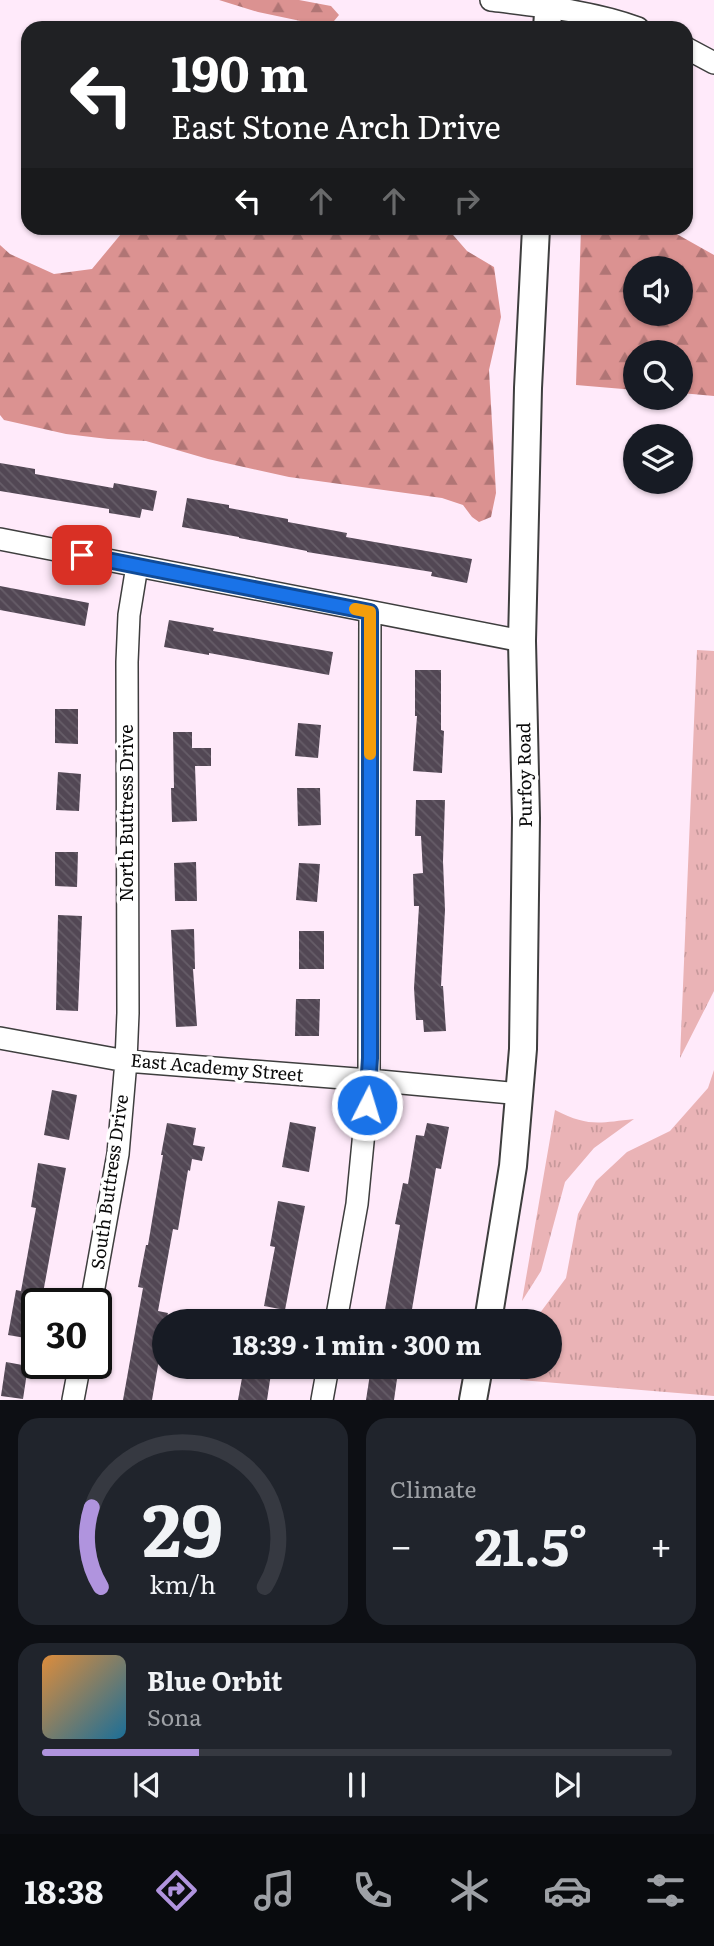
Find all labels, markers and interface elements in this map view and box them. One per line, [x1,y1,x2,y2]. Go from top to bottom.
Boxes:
text: 190 m [171,34,308,107]
icon: left [56,49,147,140]
text: East Stone Arch Drive [171,101,501,149]
icon: left [229,182,267,220]
icon: ahead [302,182,340,220]
icon: ahead [375,182,413,220]
icon: right [448,182,486,220]
map controls [623,256,693,494]
button: sound [623,256,693,326]
button: search [623,340,693,410]
button: layers [623,424,693,494]
pin [52,525,112,585]
icon: arrive [63,536,101,574]
street label: Purfoy Road [509,722,538,828]
street label: North Buttress Drive [112,724,139,902]
street label: East Academy Street [130,1045,305,1088]
position arrow [330,1068,404,1142]
street label: South Buttress Drive [83,1093,134,1271]
speed limit sign: 30 [21,1288,112,1379]
text: 18:39 · 1 min · 300 m [233,1324,481,1363]
text: Climate [390,1471,476,1505]
text: 29 [142,1472,224,1580]
text: 21.5° [474,1505,588,1582]
text: − [390,1515,412,1572]
text: + [650,1515,672,1572]
text: km/h [150,1565,216,1602]
text: Blue Orbit [147,1660,282,1699]
text: Sona [147,1699,202,1733]
icon: previous [128,1766,166,1804]
icon: pause [338,1766,376,1804]
icon: next [548,1766,586,1804]
text: 18:38 [24,1866,103,1914]
icon: directions [152,1866,201,1915]
icon: music [250,1866,299,1915]
icon: phone [348,1866,397,1915]
icon: climate [445,1866,494,1915]
icon: car [543,1866,592,1915]
icon: filters [641,1866,690,1915]

